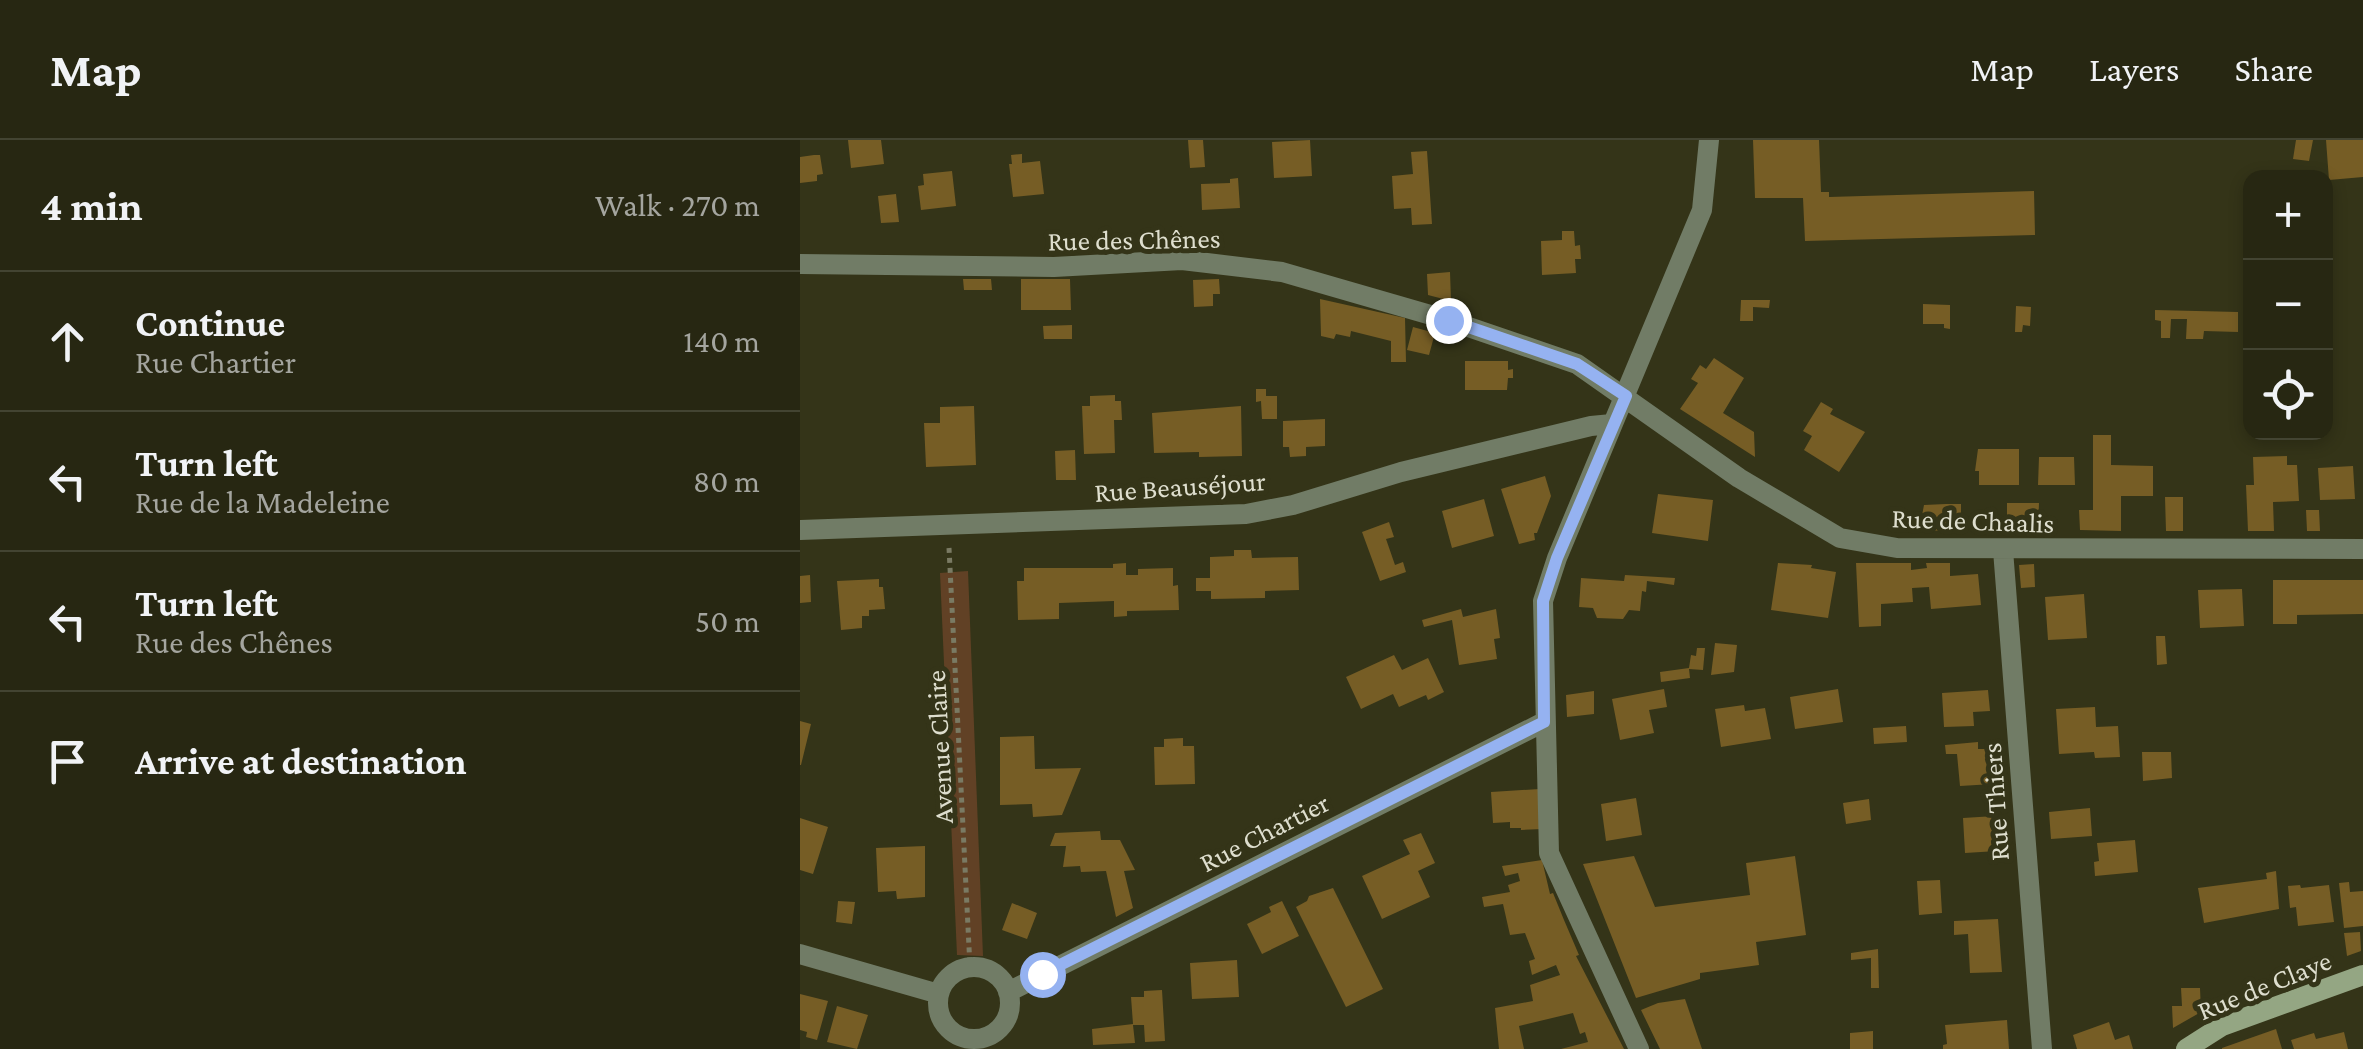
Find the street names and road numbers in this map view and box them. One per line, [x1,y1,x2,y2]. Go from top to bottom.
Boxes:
street label: Rue des Chênes [1047,222,1221,257]
street label: Rue Beauséjour [1093,465,1267,508]
street label: Rue de Chaalis [1891,502,2055,539]
street label: Avenue Claire [920,669,959,824]
street label: Rue Thiers [1976,742,2015,862]
street label: Rue Chartier [1194,787,1334,878]
street label: Rue de Claye [2193,945,2336,1026]

